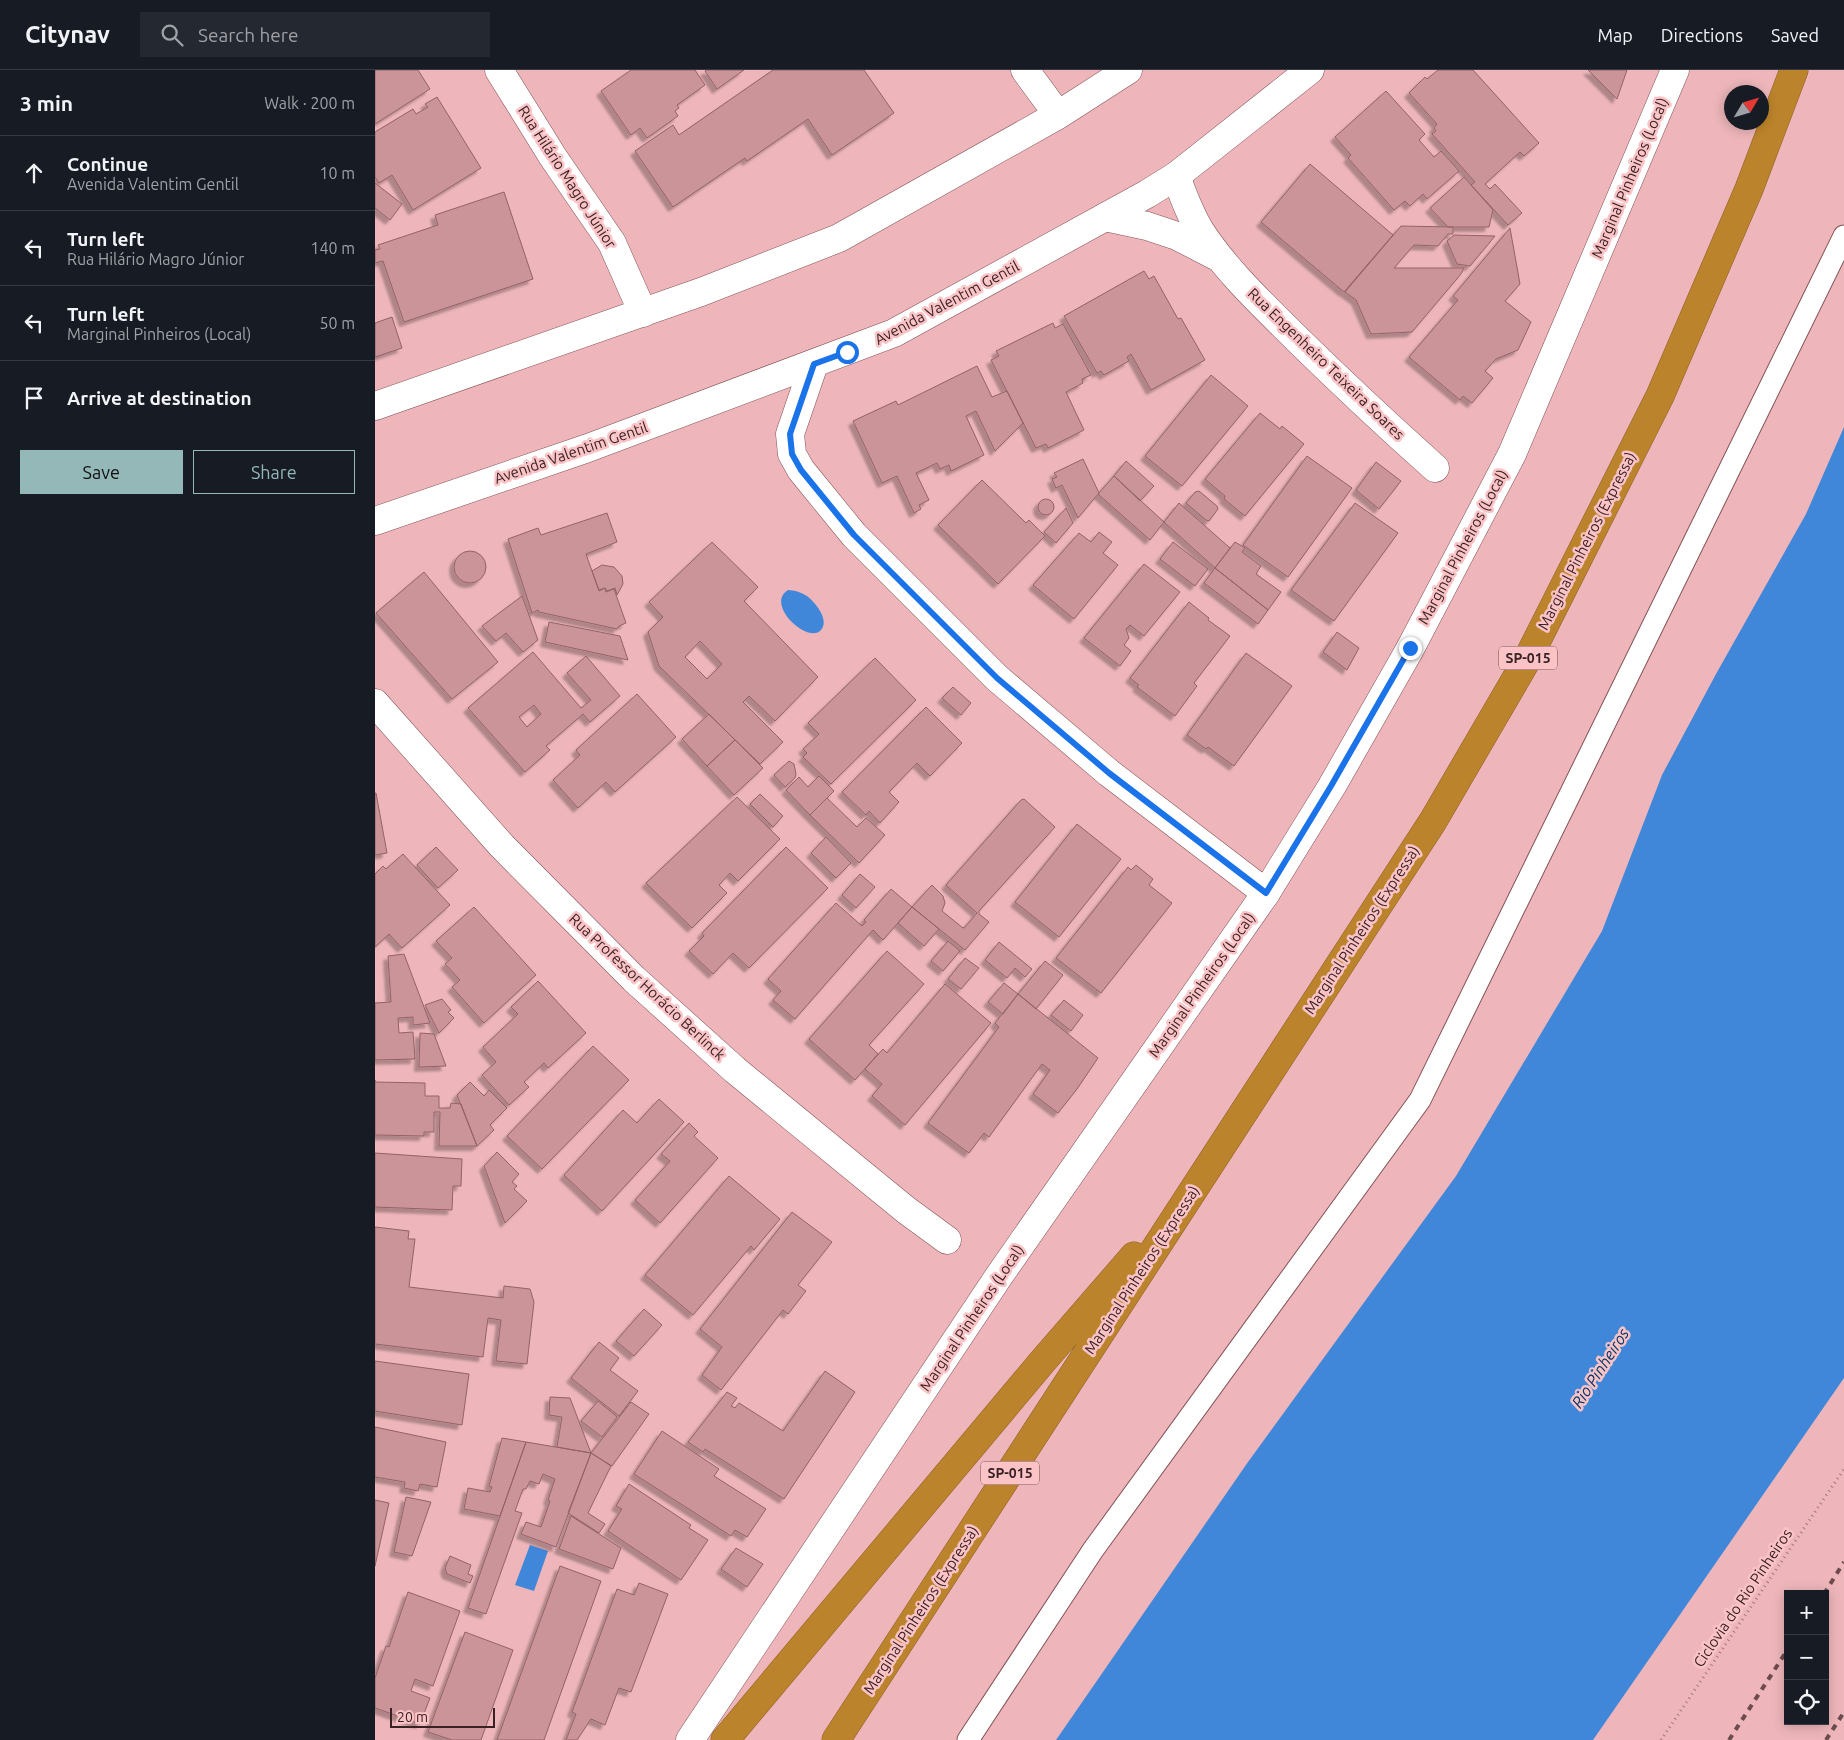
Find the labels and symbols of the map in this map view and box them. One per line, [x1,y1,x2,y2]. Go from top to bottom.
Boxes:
north arrow [1724,85,1769,130]
street label: Marginal Pinheiros (Local) [1588,95,1671,261]
street label: Rua Hilário Magro Júnior [515,102,620,251]
street label: Avenida Valentim Gentil [872,257,1022,348]
street label: Rua Engenheiro Teixeira Soares [1245,284,1408,443]
route start [836,341,859,364]
street label: Avenida Valentim Gentil [492,418,650,487]
street label: Marginal Pinheiros (Expressa) [1534,449,1639,633]
street label: Marginal Pinheiros (Local) [1414,466,1511,627]
route end [1399,637,1422,660]
road number: SP-015 [1499,646,1557,670]
street label: Marginal Pinheiros (Expressa) [1301,842,1422,1017]
street label: Marginal Pinheiros (Local) [1145,909,1258,1060]
street label: Rua Professor Horácio Berlinck [566,910,729,1064]
street label: Marginal Pinheiros (Expressa) [1081,1182,1202,1357]
street label: Marginal Pinheiros (Local) [916,1241,1027,1394]
water label: Rio Pinheiros [1568,1325,1632,1411]
road number: SP-015 [981,1462,1039,1485]
street label: Marginal Pinheiros (Expressa) [860,1522,981,1697]
street label: Ciclovia do Rio Pinheiros [1690,1525,1795,1670]
scale bar [390,1705,495,1728]

